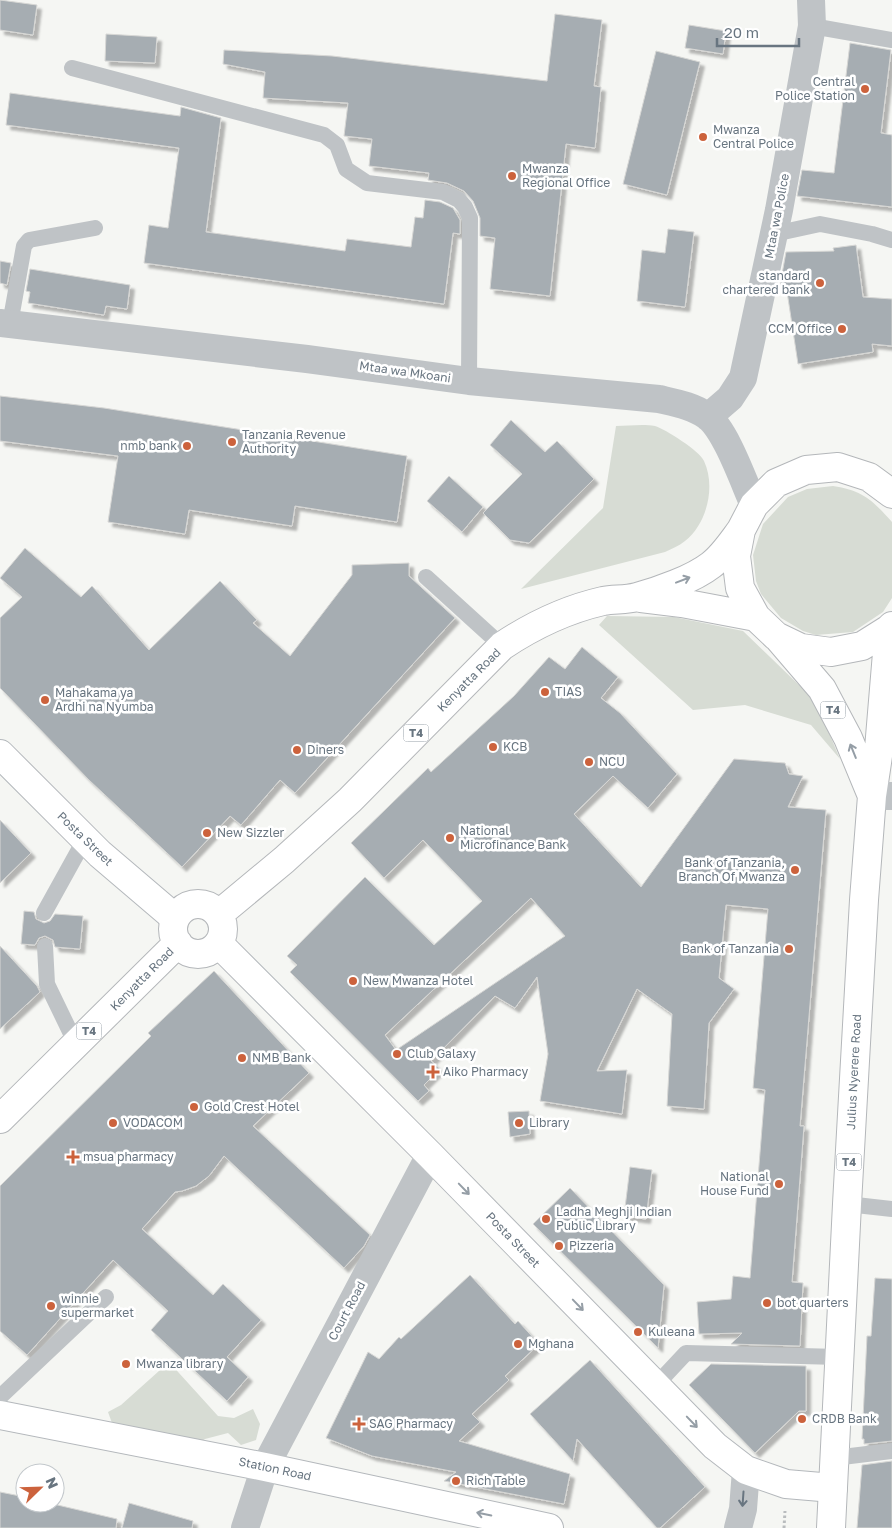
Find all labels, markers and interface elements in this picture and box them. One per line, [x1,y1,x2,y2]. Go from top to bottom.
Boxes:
scale bar [717,15,800,47]
text: 20 m [724,23,759,41]
place label: Central Police Station [775,74,855,103]
marker: Central Police Station [859,83,871,95]
place label: Mwanza Central Police [713,122,794,151]
marker: Mwanza Central Police [697,131,709,143]
place label: Mwanza Regional Office [522,161,610,190]
marker: Mwanza Regional Office [506,170,518,182]
street label: Mtaa wa Police [761,172,792,260]
place label: standard chartered bank [722,268,810,297]
marker: standard chartered bank [814,277,826,289]
place label: CCM Office [768,321,832,336]
marker: CCM Office [836,323,848,335]
street label: Mtaa wa Mkoani [358,358,452,385]
place label: Tanzania Revenue Authority [242,427,346,456]
marker: Tanzania Revenue Authority [226,436,238,448]
place label: nmb bank [120,438,177,453]
marker: nmb bank [181,440,193,452]
one-way arrow [675,575,690,585]
street label: Kenyatta Road [434,645,504,715]
place label: TIAS [555,684,582,699]
place label: Mahakama ya Ardhi na Nyumba [55,685,154,714]
marker: TIAS [539,686,551,698]
marker: Mahakama ya Ardhi na Nyumba [39,694,51,706]
road number: T4 [820,702,846,718]
road number: T4 [404,724,428,741]
place label: KCB [503,739,527,754]
marker: KCB [487,741,499,753]
place label: Diners [307,742,344,757]
marker: Diners [291,744,303,756]
one-way arrow [848,744,857,759]
place label: NCU [599,754,625,769]
marker: NCU [583,756,595,768]
street label: Posta Street [54,808,116,869]
place label: National Microfinance Bank [460,823,567,852]
place label: New Sizzler [217,825,285,840]
marker: New Sizzler [201,827,213,839]
marker: National Microfinance Bank [444,832,456,844]
place label: Bank of Tanzania, Branch Of Mwanza [678,855,785,884]
marker: Bank of Tanzania, Branch Of Mwanza [789,864,801,876]
place label: Bank of Tanzania [682,941,779,956]
marker: Bank of Tanzania [783,943,795,955]
street label: Kenyatta Road [107,944,177,1014]
place label: New Mwanza Hotel [363,973,474,988]
marker: New Mwanza Hotel [347,975,359,987]
street label: Julius Nyerere Road [843,1014,864,1130]
road number: T4 [76,1022,102,1040]
place label: Club Galaxy [407,1046,476,1061]
marker: Club Galaxy [391,1048,403,1060]
place label: NMB Bank [252,1050,312,1065]
marker: NMB Bank [236,1052,248,1064]
place label: Aiko Pharmacy [443,1064,528,1079]
marker: Aiko Pharmacy [427,1066,439,1078]
place label: Gold Crest Hotel [204,1099,300,1114]
marker: Gold Crest Hotel [188,1101,200,1113]
place label: VODACOM [123,1115,183,1130]
place label: Library [529,1115,570,1130]
marker: VODACOM [107,1117,119,1129]
marker: Library [513,1117,525,1129]
place label: msua pharmacy [83,1149,174,1164]
marker: msua pharmacy [67,1151,79,1163]
road number: T4 [836,1154,862,1170]
place label: National House Fund [700,1169,769,1198]
marker: National House Fund [773,1178,785,1190]
one-way arrow [458,1183,470,1195]
place label: Ladha Meghji Indian Public Library [556,1204,672,1233]
street label: Posta Street [483,1209,544,1271]
marker: Ladha Meghji Indian Public Library [540,1213,552,1225]
place label: Pizzeria [569,1238,614,1253]
marker: Pizzeria [553,1240,565,1252]
street label: Court Road [325,1279,368,1343]
place label: winnie supermarket [61,1291,134,1320]
place label: bot quarters [777,1295,849,1310]
marker: bot quarters [761,1297,773,1309]
one-way arrow [572,1299,584,1312]
marker: winnie supermarket [45,1300,57,1312]
place label: Kuleana [648,1324,695,1339]
marker: Kuleana [632,1326,644,1338]
place label: Mghana [528,1336,574,1351]
marker: Mghana [512,1338,524,1350]
place label: Mwanza library [136,1356,224,1371]
marker: Mwanza library [120,1358,132,1370]
place label: CRDB Bank [812,1411,877,1426]
marker: CRDB Bank [796,1413,808,1425]
one-way arrow [686,1415,698,1428]
place label: SAG Pharmacy [369,1416,453,1431]
marker: SAG Pharmacy [353,1418,365,1430]
street label: Station Road [237,1453,313,1484]
north arrow [15,1463,65,1513]
place label: Rich Table [466,1473,526,1488]
text: N [43,1475,62,1491]
marker: Rich Table [450,1475,462,1487]
one-way arrow [739,1491,748,1507]
one-way arrow [477,1509,493,1518]

